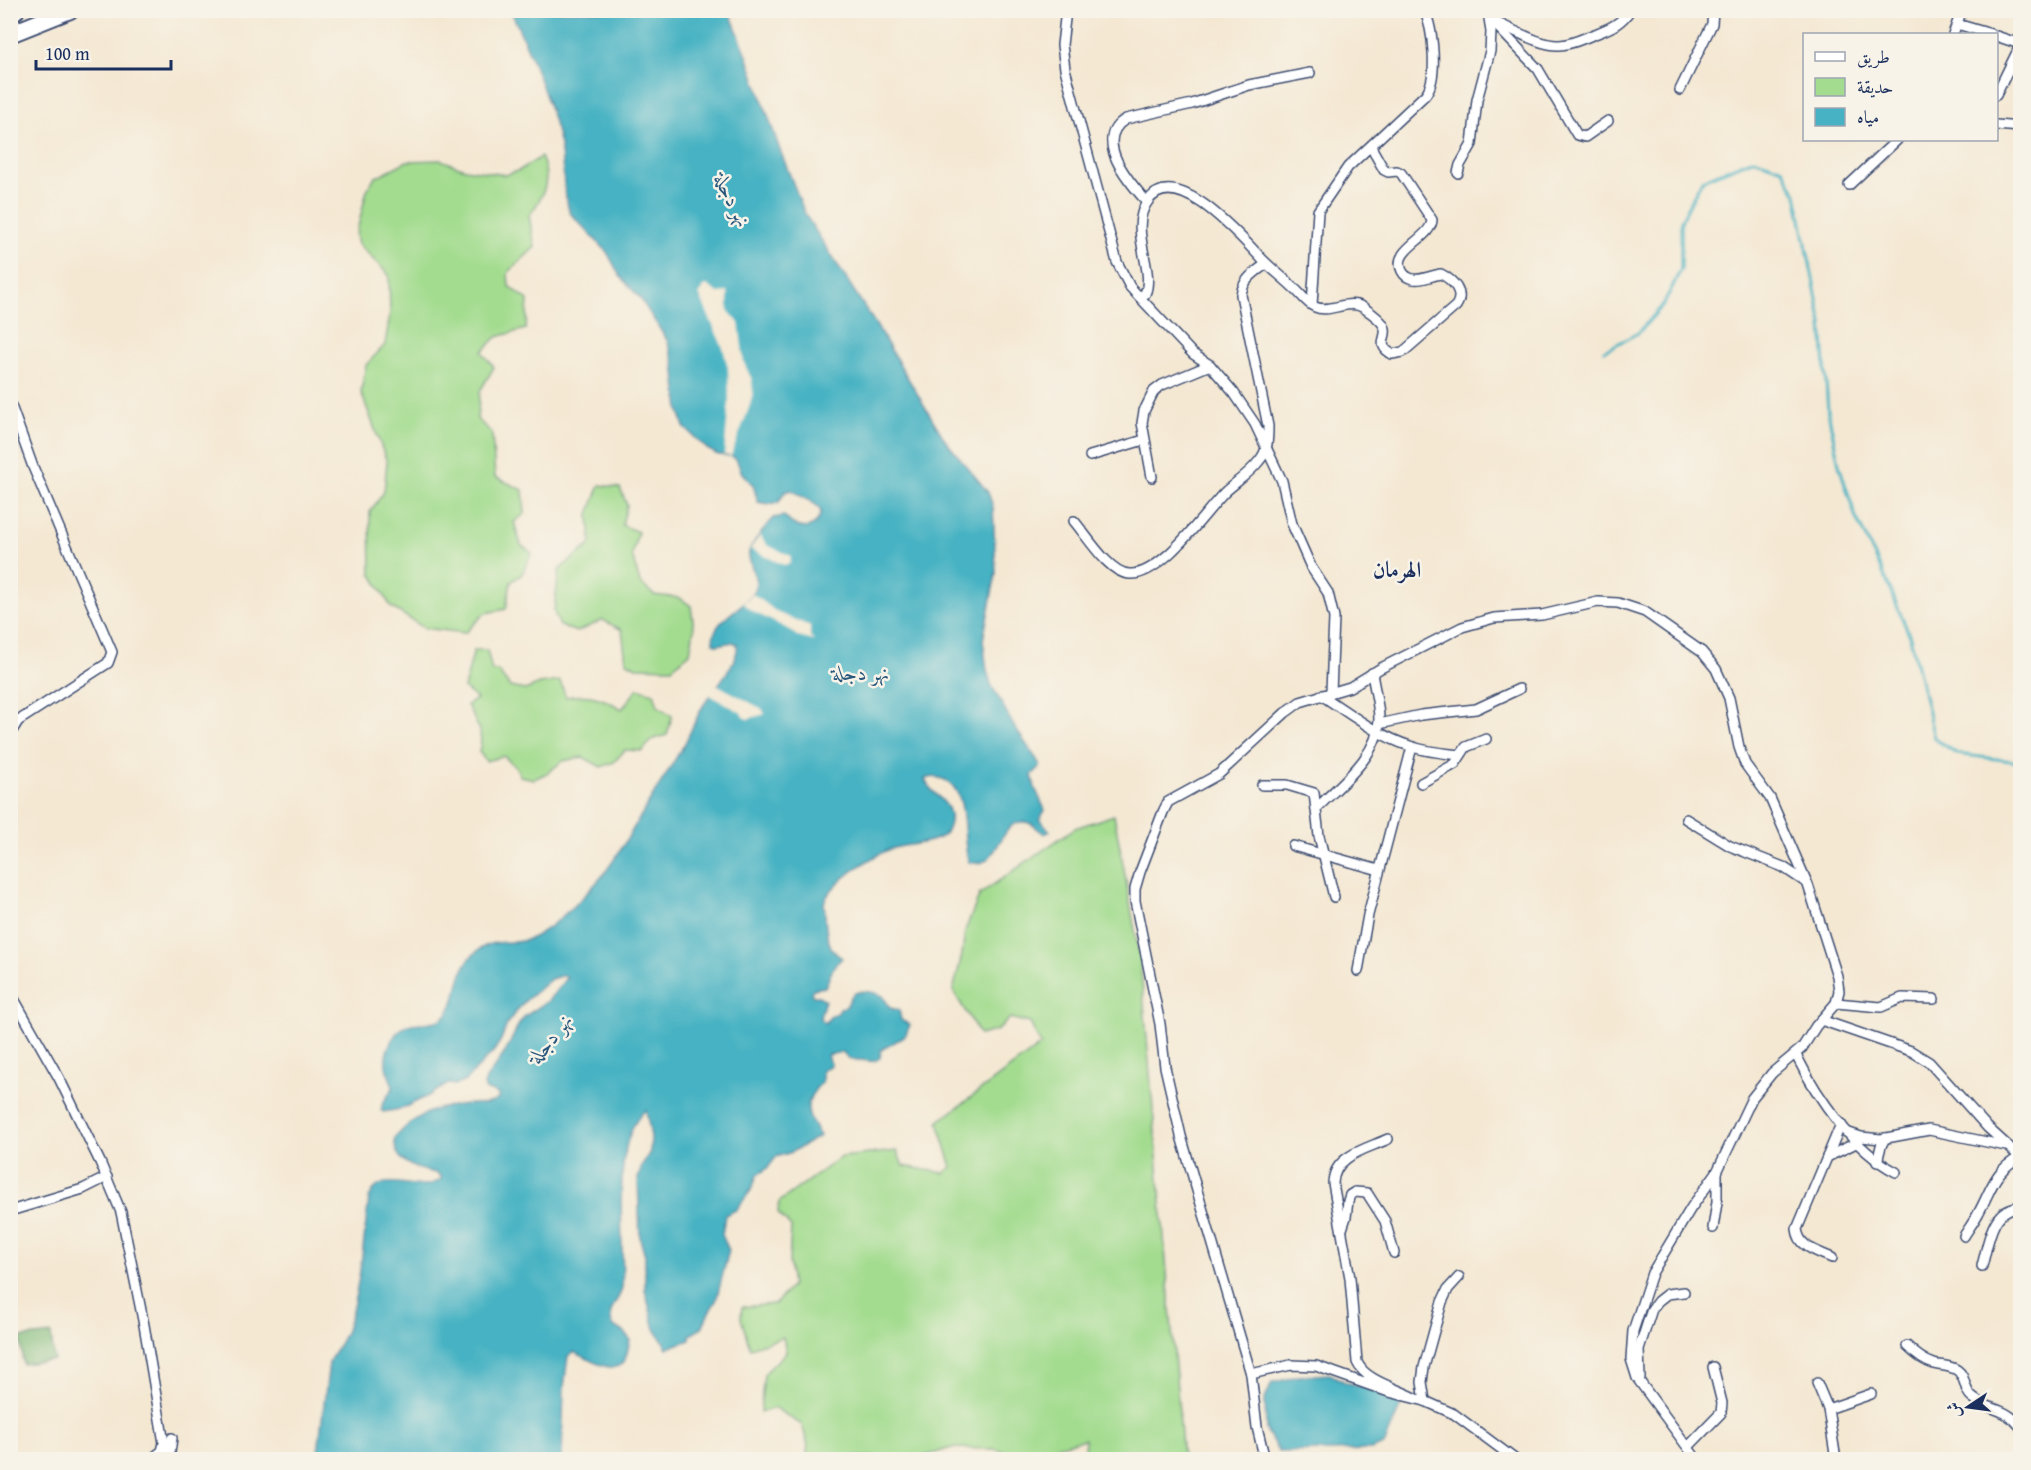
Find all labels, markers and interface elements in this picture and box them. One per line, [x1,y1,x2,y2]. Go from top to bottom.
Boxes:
scale bar [36,33,171,71]
legend [1803,33,1998,141]
text: 100 m [45,40,90,67]
text: طريق [1857,43,1890,70]
text: حديقة [1857,73,1893,100]
text: مياه [1857,103,1879,130]
water label: نهر دجلة [705,165,760,233]
district label: الهرمان [1373,553,1421,585]
water label: نهر دجلة [829,657,890,688]
water label: نهر دجلة [518,1006,580,1072]
north arrow [1938,1377,1998,1437]
text: ش [1940,1400,1967,1421]

